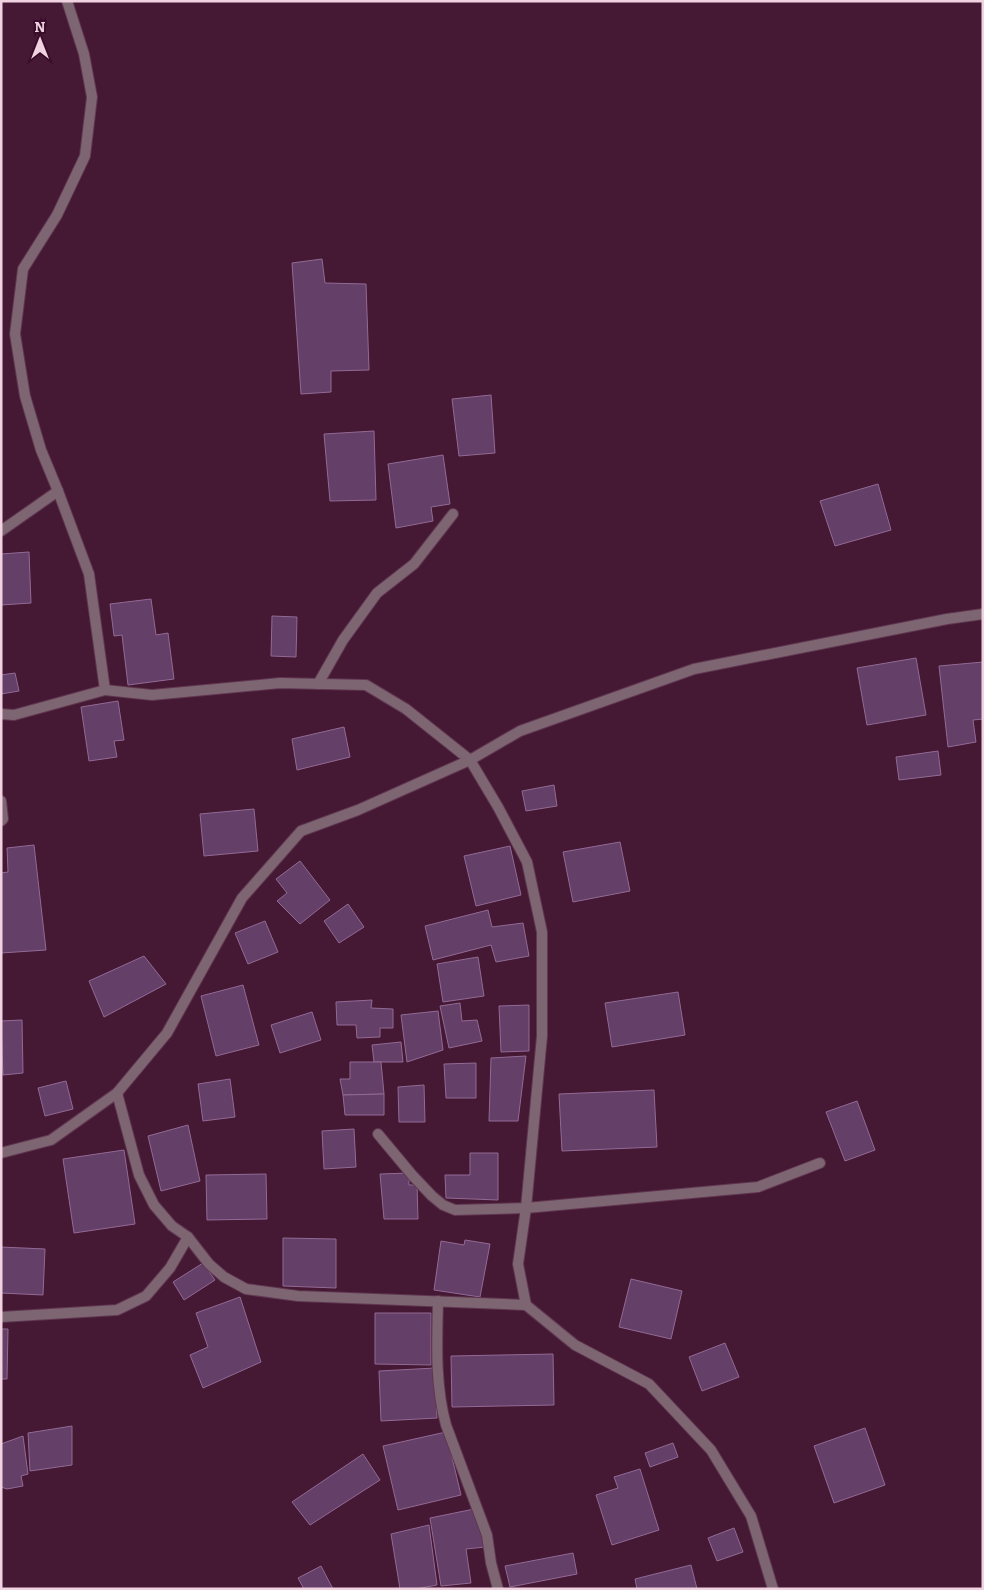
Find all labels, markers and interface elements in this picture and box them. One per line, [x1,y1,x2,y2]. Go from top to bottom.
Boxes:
north arrow [15,15,65,65]
text: N [35,19,46,36]

